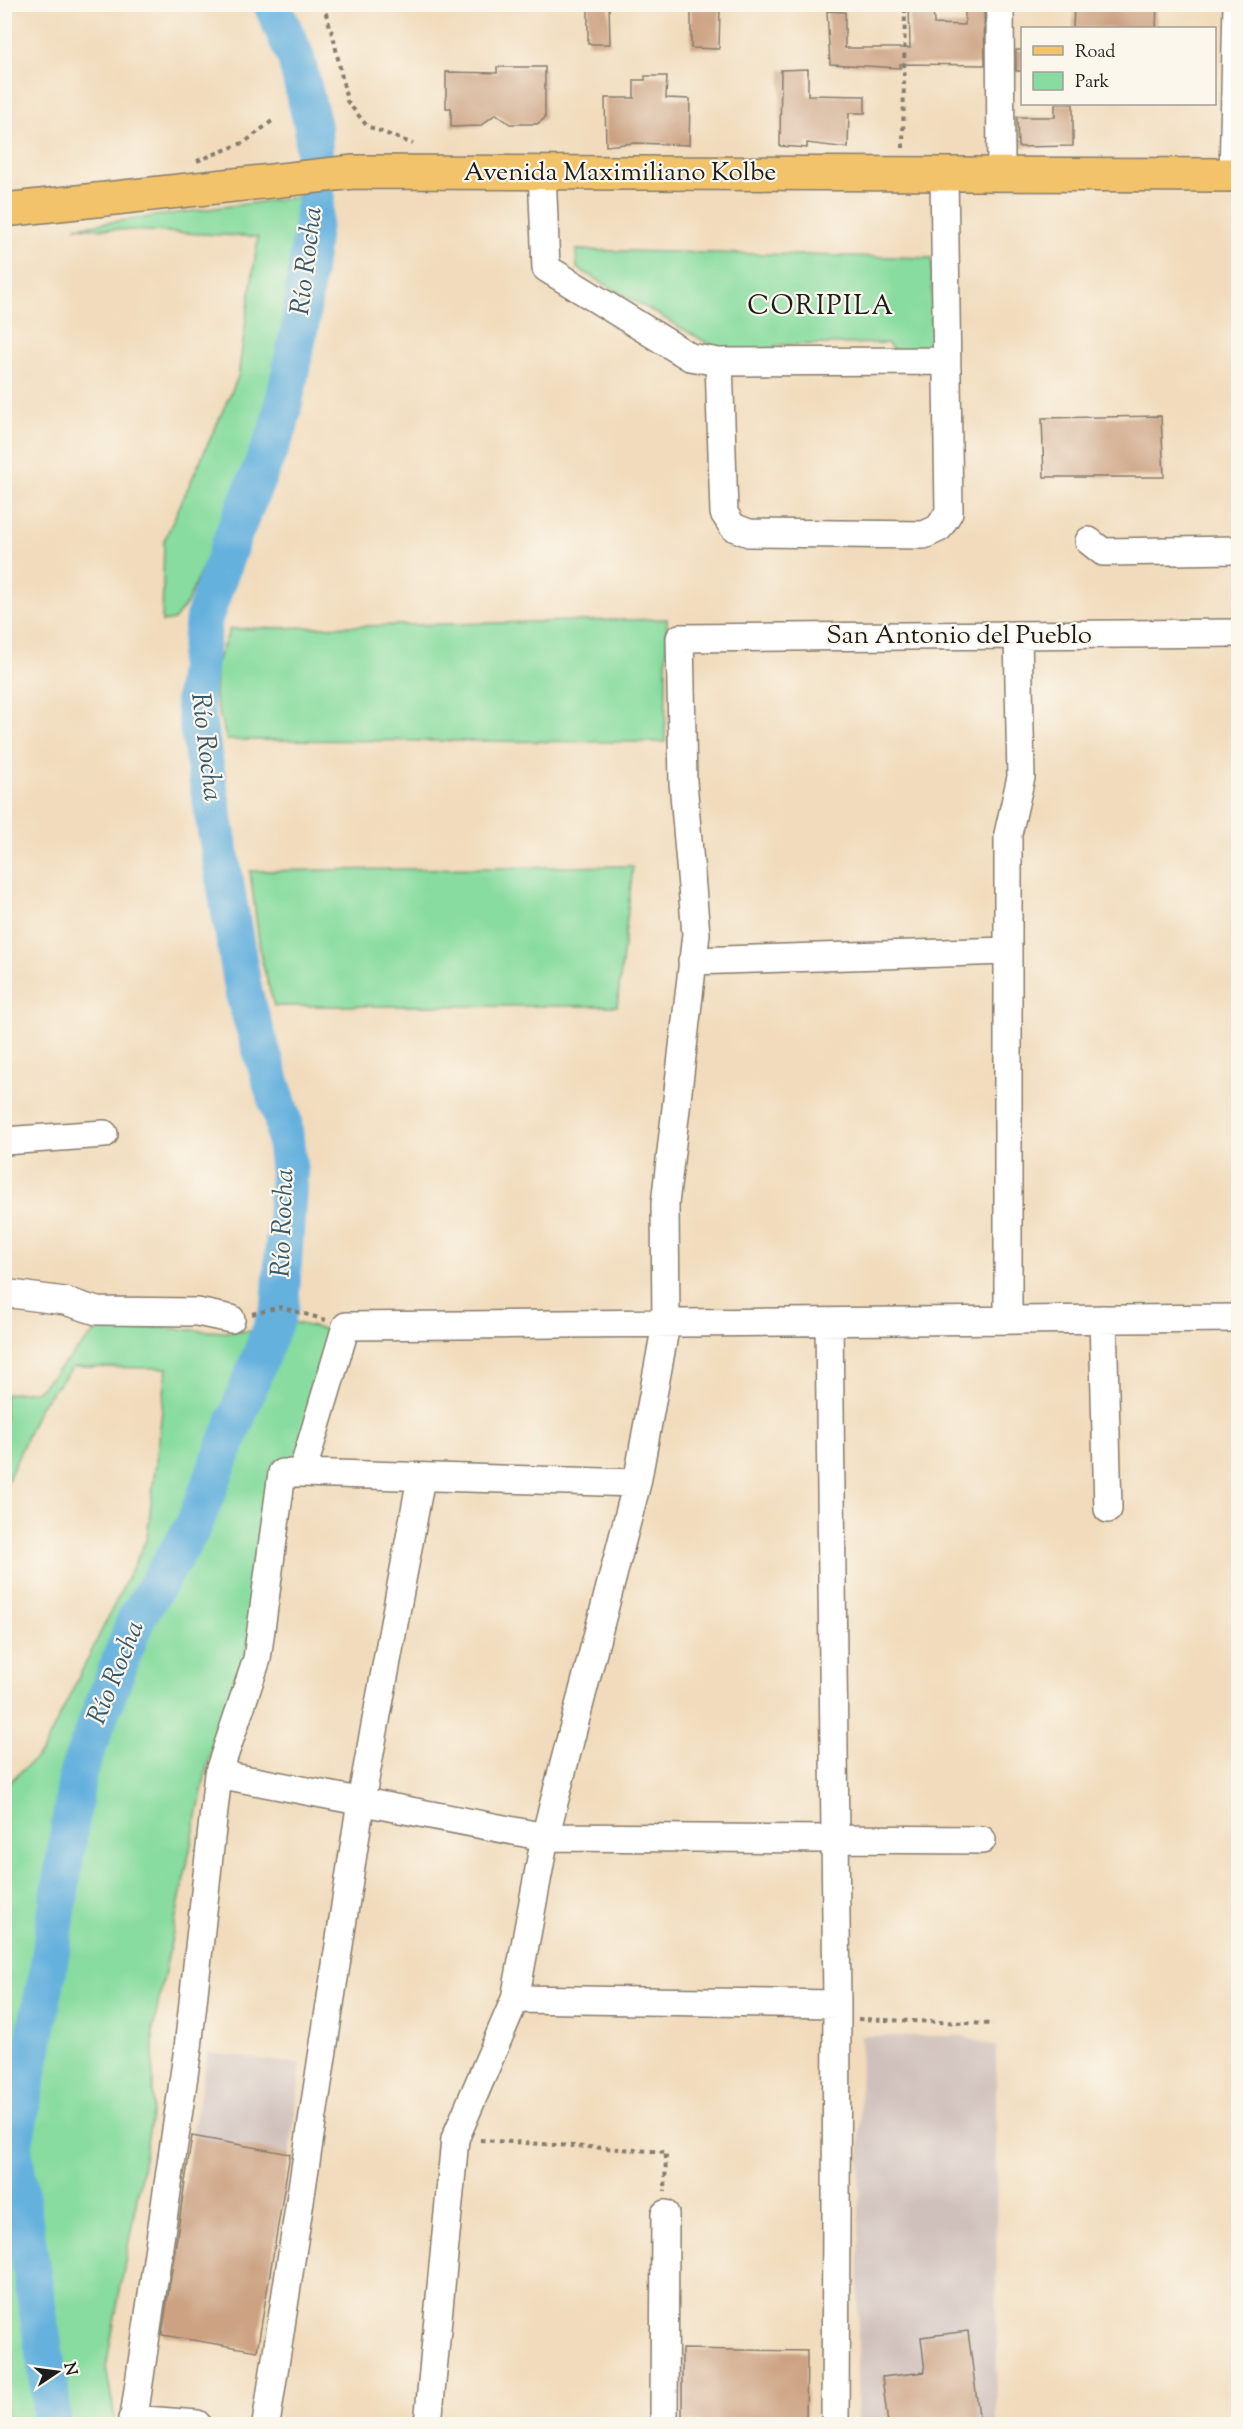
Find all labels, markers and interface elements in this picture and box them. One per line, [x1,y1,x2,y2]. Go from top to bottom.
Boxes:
legend [1021,27,1216,105]
text: Road [1075,40,1115,66]
text: Park [1075,70,1110,96]
street label: Avenida Maximiliano Kolbe [464,155,776,192]
water label: Río Rocha [282,205,334,317]
district label: CORIPILA [747,288,895,327]
street label: San Antonio del Pueblo [826,618,1092,655]
water label: Río Rocha [179,691,231,803]
water label: Río Rocha [263,1168,305,1278]
water label: Río Rocha [79,1615,155,1731]
north arrow [27,2342,87,2402]
text: N [57,2360,82,2378]

